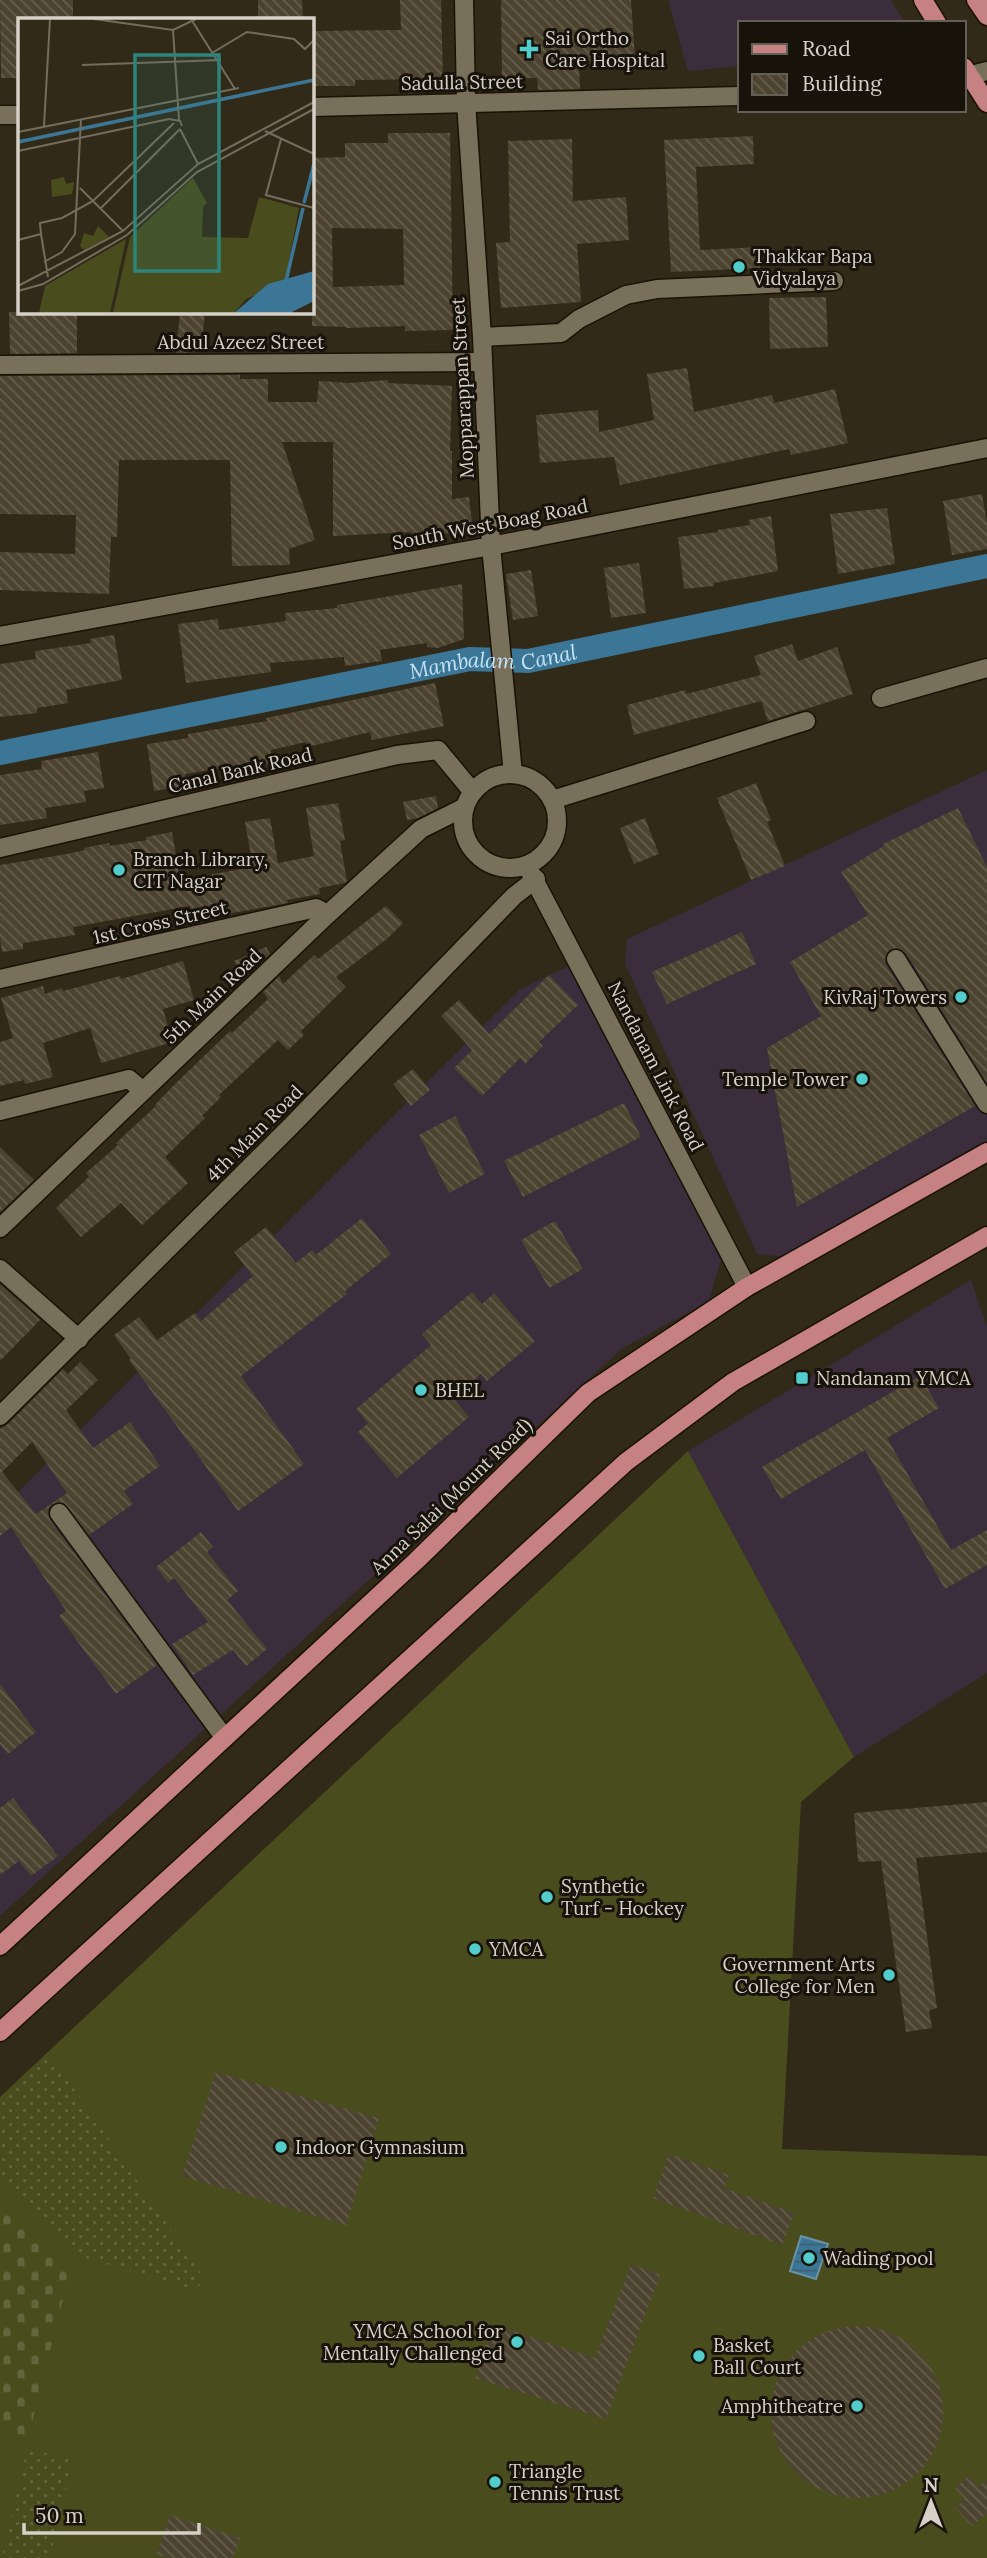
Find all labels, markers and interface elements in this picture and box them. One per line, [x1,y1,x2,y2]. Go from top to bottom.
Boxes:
inset map [18,18,313,313]
legend [738,21,966,112]
place label: Sai Ortho Care Hospital [545,26,665,72]
text: Road [802,35,851,62]
marker: Sai Ortho Care Hospital [519,39,539,59]
street label: Sadulla Street [401,69,524,95]
text: Building [802,70,882,97]
place label: Thakkar Bapa Vidyalaya [752,244,873,290]
marker: Thakkar Bapa Vidyalaya [731,259,747,275]
street label: Mopparappan Street [445,296,479,479]
street label: Abdul Azeez Street [157,330,325,354]
street label: South West Boag Road [390,493,590,555]
water label: Mambalam Canal [407,638,579,684]
street label: Canal Bank Road [166,742,314,798]
place label: Branch Library, CIT Nagar [133,847,268,893]
marker: Branch Library, CIT Nagar [111,862,127,878]
street label: 1st Cross Street [91,895,230,949]
street label: 5th Main Road [158,943,266,1049]
street label: Nandanam Link Road [603,977,709,1155]
place label: KivRaj Towers [823,985,947,1009]
marker: KivRaj Towers [953,989,969,1005]
place label: Temple Tower [722,1067,849,1091]
marker: Temple Tower [854,1071,870,1087]
street label: 4th Main Road [201,1080,307,1186]
place label: Nandanam YMCA [816,1366,972,1390]
marker: Nandanam YMCA [794,1370,810,1386]
place label: BHEL [435,1378,484,1402]
marker: BHEL [413,1382,429,1398]
street label: Anna Salai (Mount Road) [365,1413,537,1581]
place label: Synthetic Turf - Hockey [561,1874,684,1920]
marker: Synthetic Turf - Hockey [539,1889,555,1905]
place label: YMCA [488,1937,544,1961]
marker: YMCA [467,1941,483,1957]
place label: Government Arts College for Men [723,1952,875,1998]
marker: Government Arts College for Men [881,1967,897,1983]
place label: Indoor Gymnasium [295,2135,465,2159]
marker: Indoor Gymnasium [273,2139,289,2155]
place label: Wading pool [823,2246,933,2270]
marker: Wading pool [801,2250,817,2266]
place label: YMCA School for Mentally Challenged [323,2319,504,2365]
place label: Basket Ball Court [713,2333,802,2379]
marker: YMCA School for Mentally Challenged [509,2334,525,2350]
marker: Basket Ball Court [691,2348,707,2364]
place label: Amphitheatre [720,2394,843,2418]
marker: Amphitheatre [849,2398,865,2414]
place label: Triangle Tennis Trust [509,2459,621,2505]
north arrow [896,2467,966,2537]
text: N [924,2473,939,2497]
marker: Triangle Tennis Trust [487,2474,503,2490]
scale bar [24,2492,200,2536]
text: 50 m [35,2502,84,2529]

